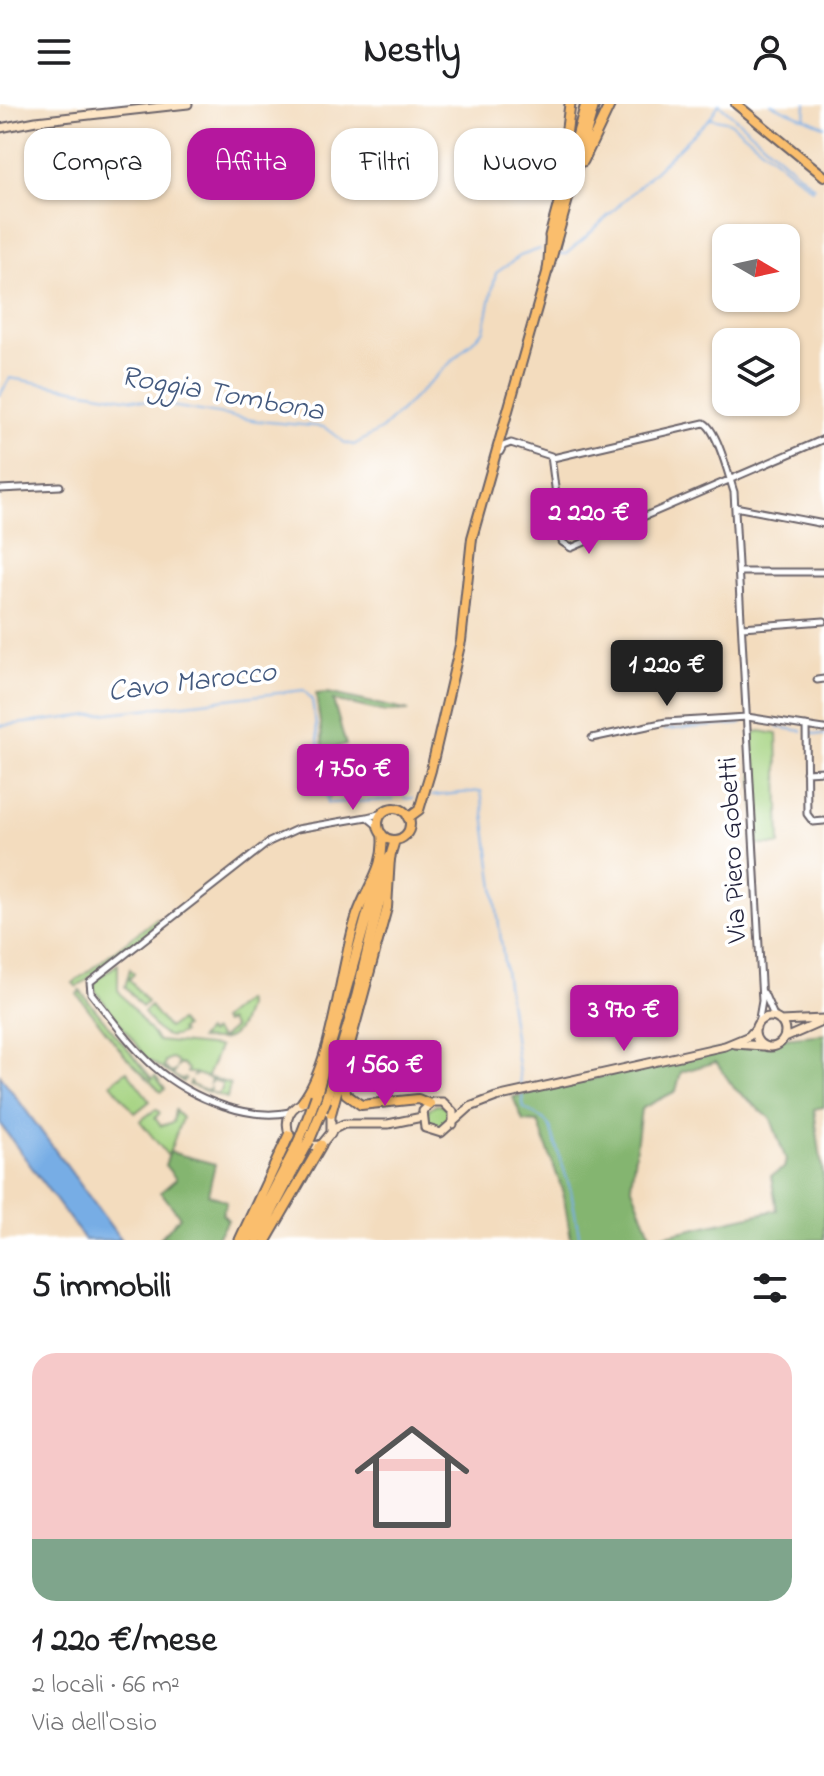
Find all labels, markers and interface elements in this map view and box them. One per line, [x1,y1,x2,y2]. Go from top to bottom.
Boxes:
text: Nestly [364,26,460,79]
icon: menu [32,30,76,74]
icon: person [748,30,792,74]
chip: Compra [24,128,171,200]
chip: Affitta [187,128,315,200]
chip: Filtri [331,128,438,200]
chip: Nuovo [454,128,585,200]
north arrow [712,224,800,312]
map controls [712,224,800,416]
button: layers [712,328,800,416]
water label: Roggia Tombona [117,355,328,435]
pin: 2 220 € [515,488,663,556]
text: 2 220 € [548,495,630,533]
pin: 1 220 € [593,640,741,708]
text: 1 220 € [629,647,705,685]
water label: Cavo Marocco [105,651,280,715]
pin: 1 750 € [279,744,427,812]
text: 1 750 € [315,751,391,789]
street label: Via Piero Gobetti [709,756,759,945]
pin: 3 970 € [550,985,698,1053]
text: 3 970 € [588,992,660,1030]
pin: 1 560 € [311,1040,459,1108]
text: 1 560 € [347,1047,423,1085]
text: 5 immobili [32,1263,171,1313]
icon: filters [748,1266,792,1310]
icon: home [340,1405,484,1549]
text: 1 220 €/mese [32,1617,217,1667]
text: 2 locali · 66 m² [32,1667,180,1705]
text: Via dell'Osio [32,1705,157,1743]

